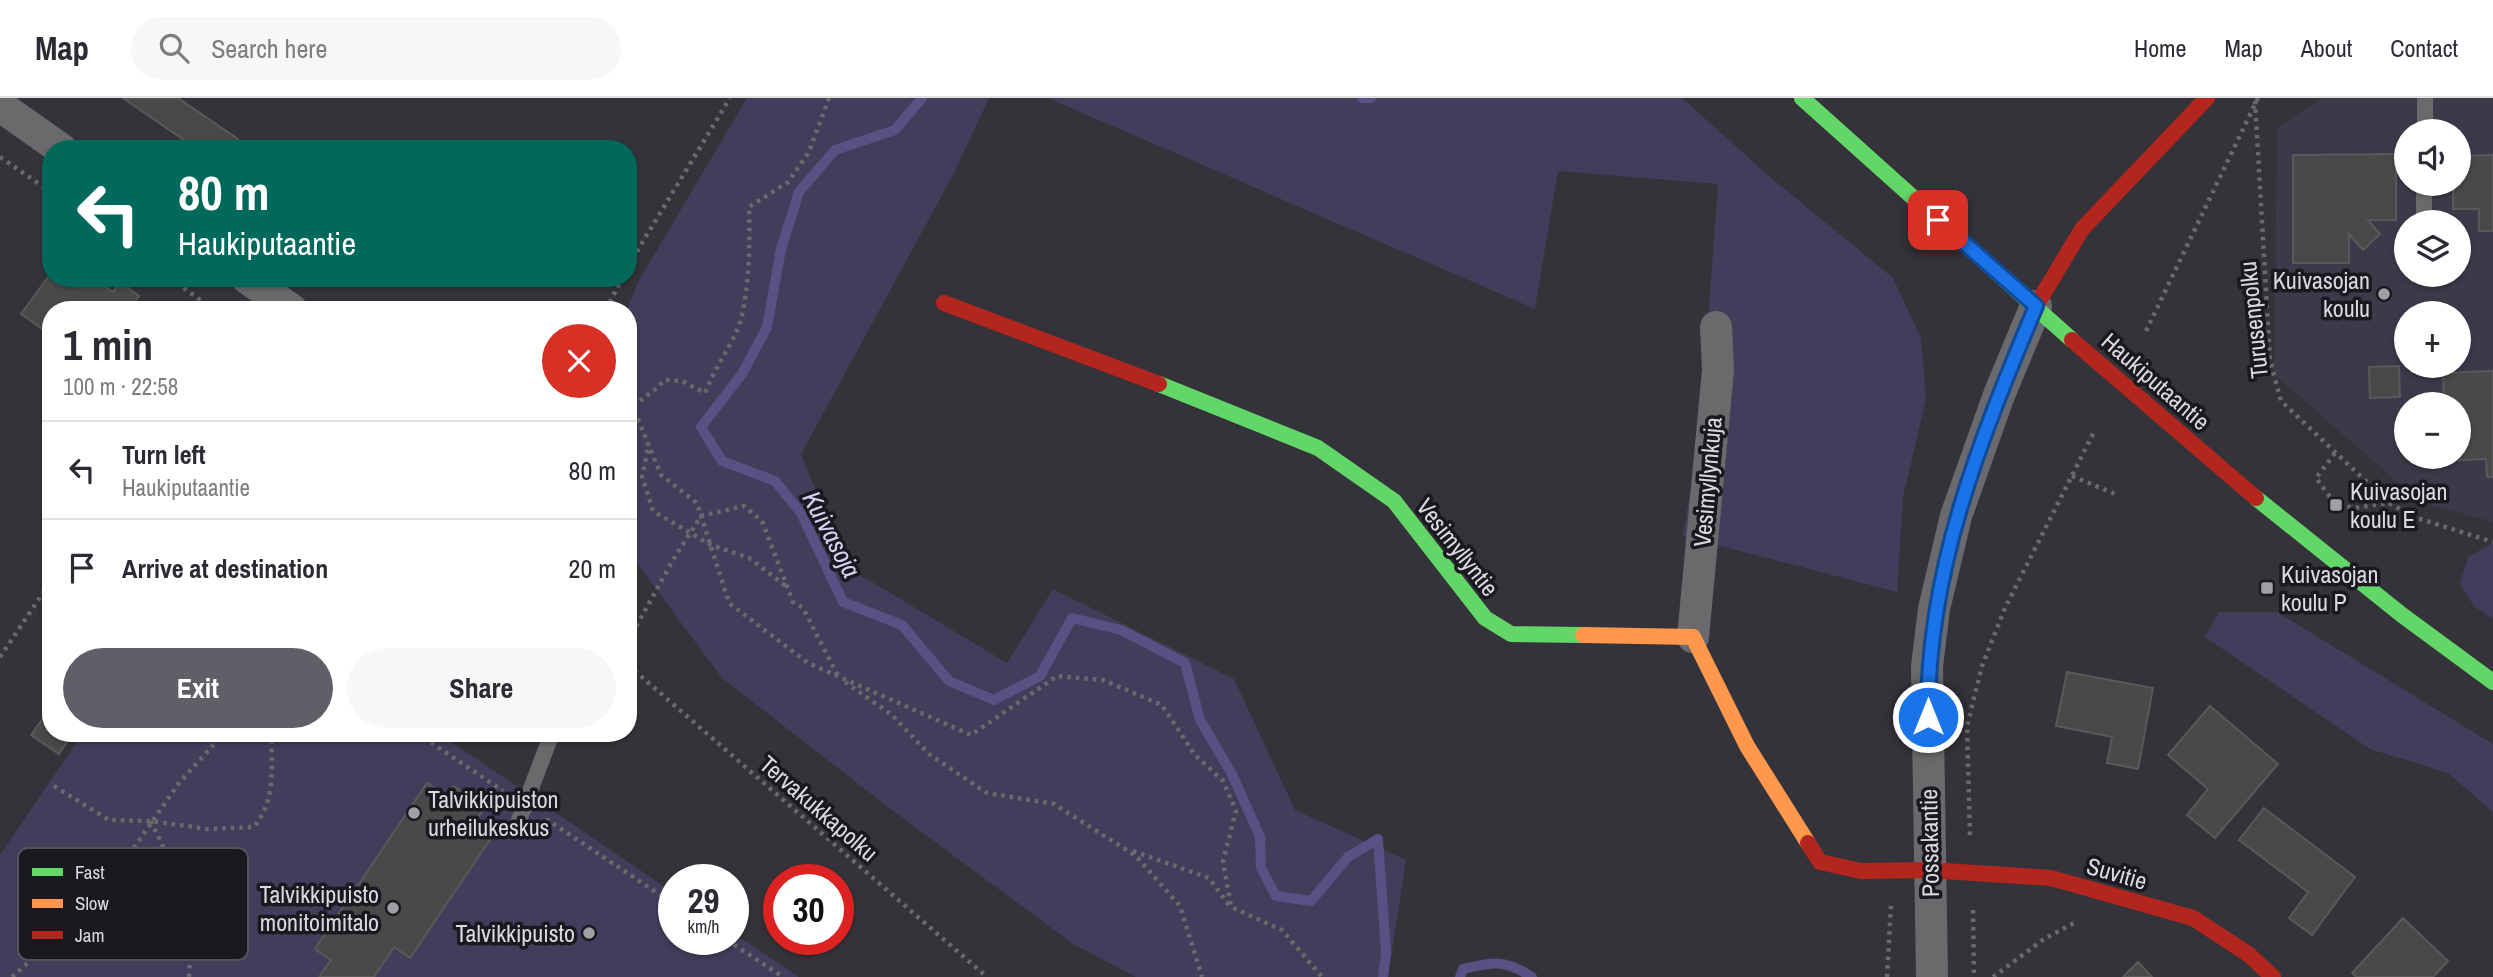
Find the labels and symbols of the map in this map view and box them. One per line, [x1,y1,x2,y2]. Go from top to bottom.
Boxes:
pin [1908,190,1968,250]
street label: Turusenpolku [2231,260,2275,380]
place label: Kuivasojan koulu [2273,264,2370,324]
marker: Kuivasojan koulu [2376,286,2392,302]
street label: Haukiputaantie [2095,325,2217,437]
street label: Vesimyllynkuja [1685,416,1729,548]
place label: Kuivasojan koulu E [2350,475,2447,535]
water label: Kuivasoja [795,484,869,584]
street label: Vesimyllyntie [1410,491,1506,603]
marker: Kuivasojan koulu E [2328,497,2344,513]
place label: Kuivasojan koulu P [2281,558,2378,618]
marker: Kuivasojan koulu P [2259,580,2275,596]
position arrow [1891,680,1965,754]
street label: Tervakukkapolku [753,748,885,868]
place label: Talvikkipuiston urheilukeskus [428,783,559,843]
street label: Possakantie [1912,789,1946,897]
marker: Talvikkipuiston urheilukeskus [406,805,422,821]
legend [18,848,248,960]
street label: Suvitie [2083,849,2151,897]
text: Fast [75,859,105,885]
speed limit sign: 30 [763,864,854,955]
place label: Talvikkipuisto monitoimitalo [259,878,379,938]
text: Slow [75,890,110,916]
marker: Talvikkipuisto monitoimitalo [385,900,401,916]
place label: Talvikkipuisto [455,917,575,949]
text: Jam [75,922,104,948]
marker: Talvikkipuisto [581,925,597,941]

